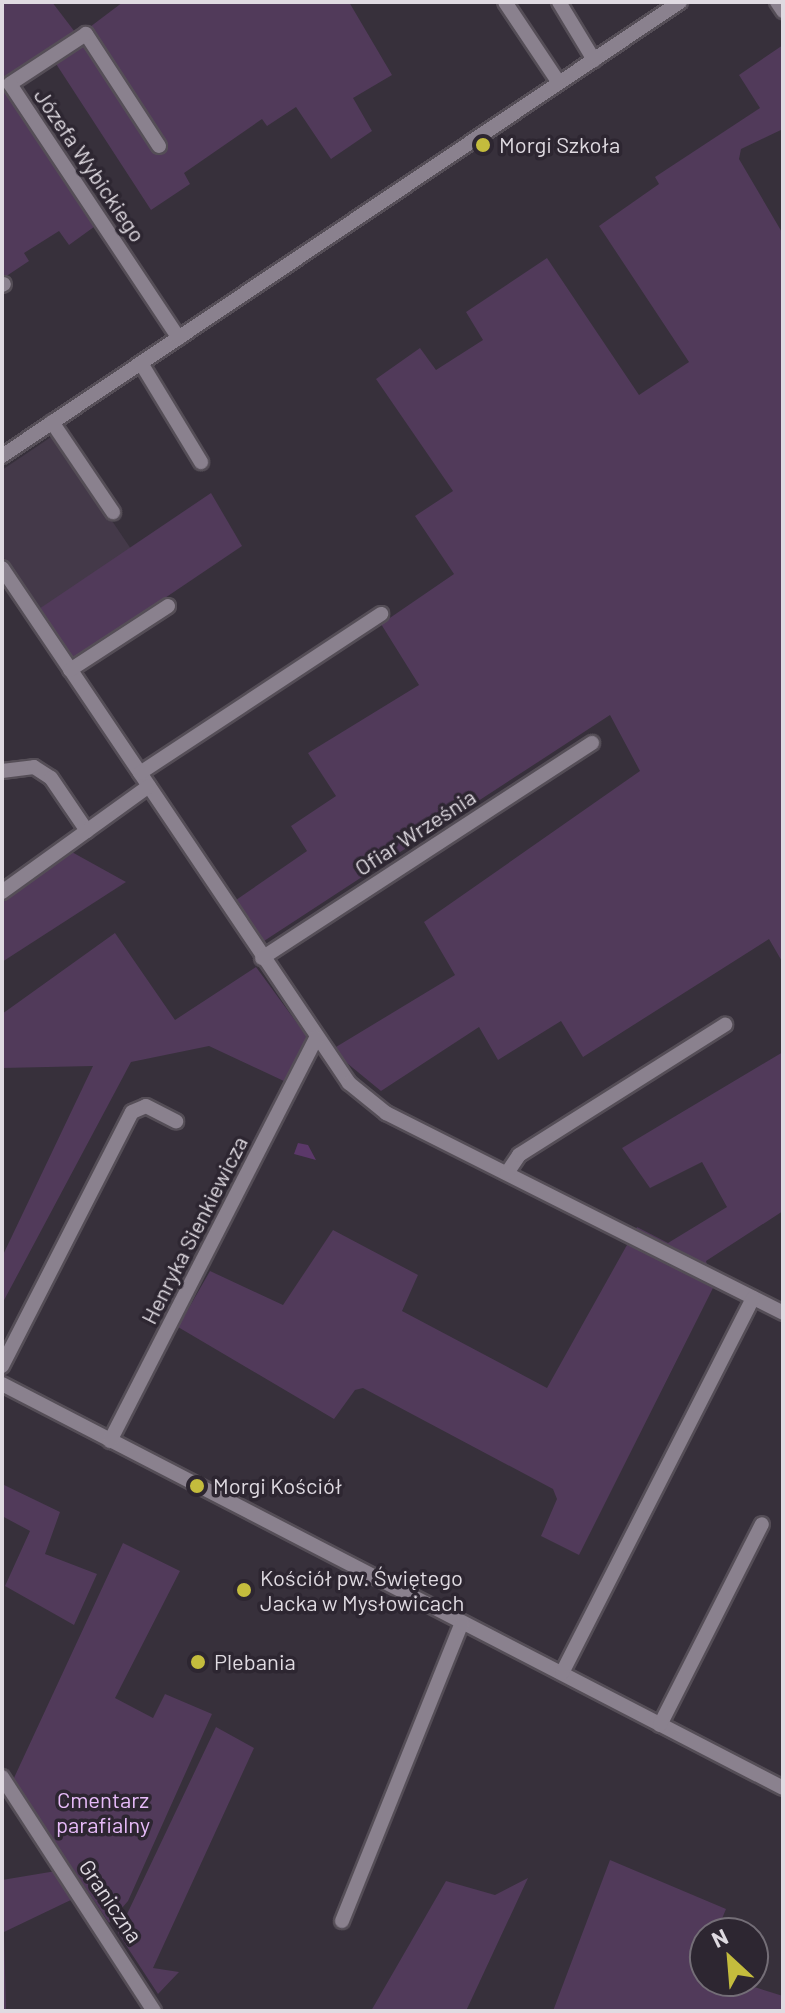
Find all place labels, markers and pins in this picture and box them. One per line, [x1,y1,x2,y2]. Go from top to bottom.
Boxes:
place label: Morgi Szkoła [499,132,620,158]
marker: Morgi Szkoła [474,136,492,154]
place label: Morgi Kościół [213,1473,342,1499]
marker: Morgi Kościół [188,1477,206,1495]
place label: Kościół pw. Świętego Jacka w Mysłowicach [260,1564,464,1616]
marker: Kościół pw. Świętego Jacka w Mysłowicach [235,1581,253,1599]
place label: Plebania [214,1649,296,1675]
marker: Plebania [189,1653,207,1671]

